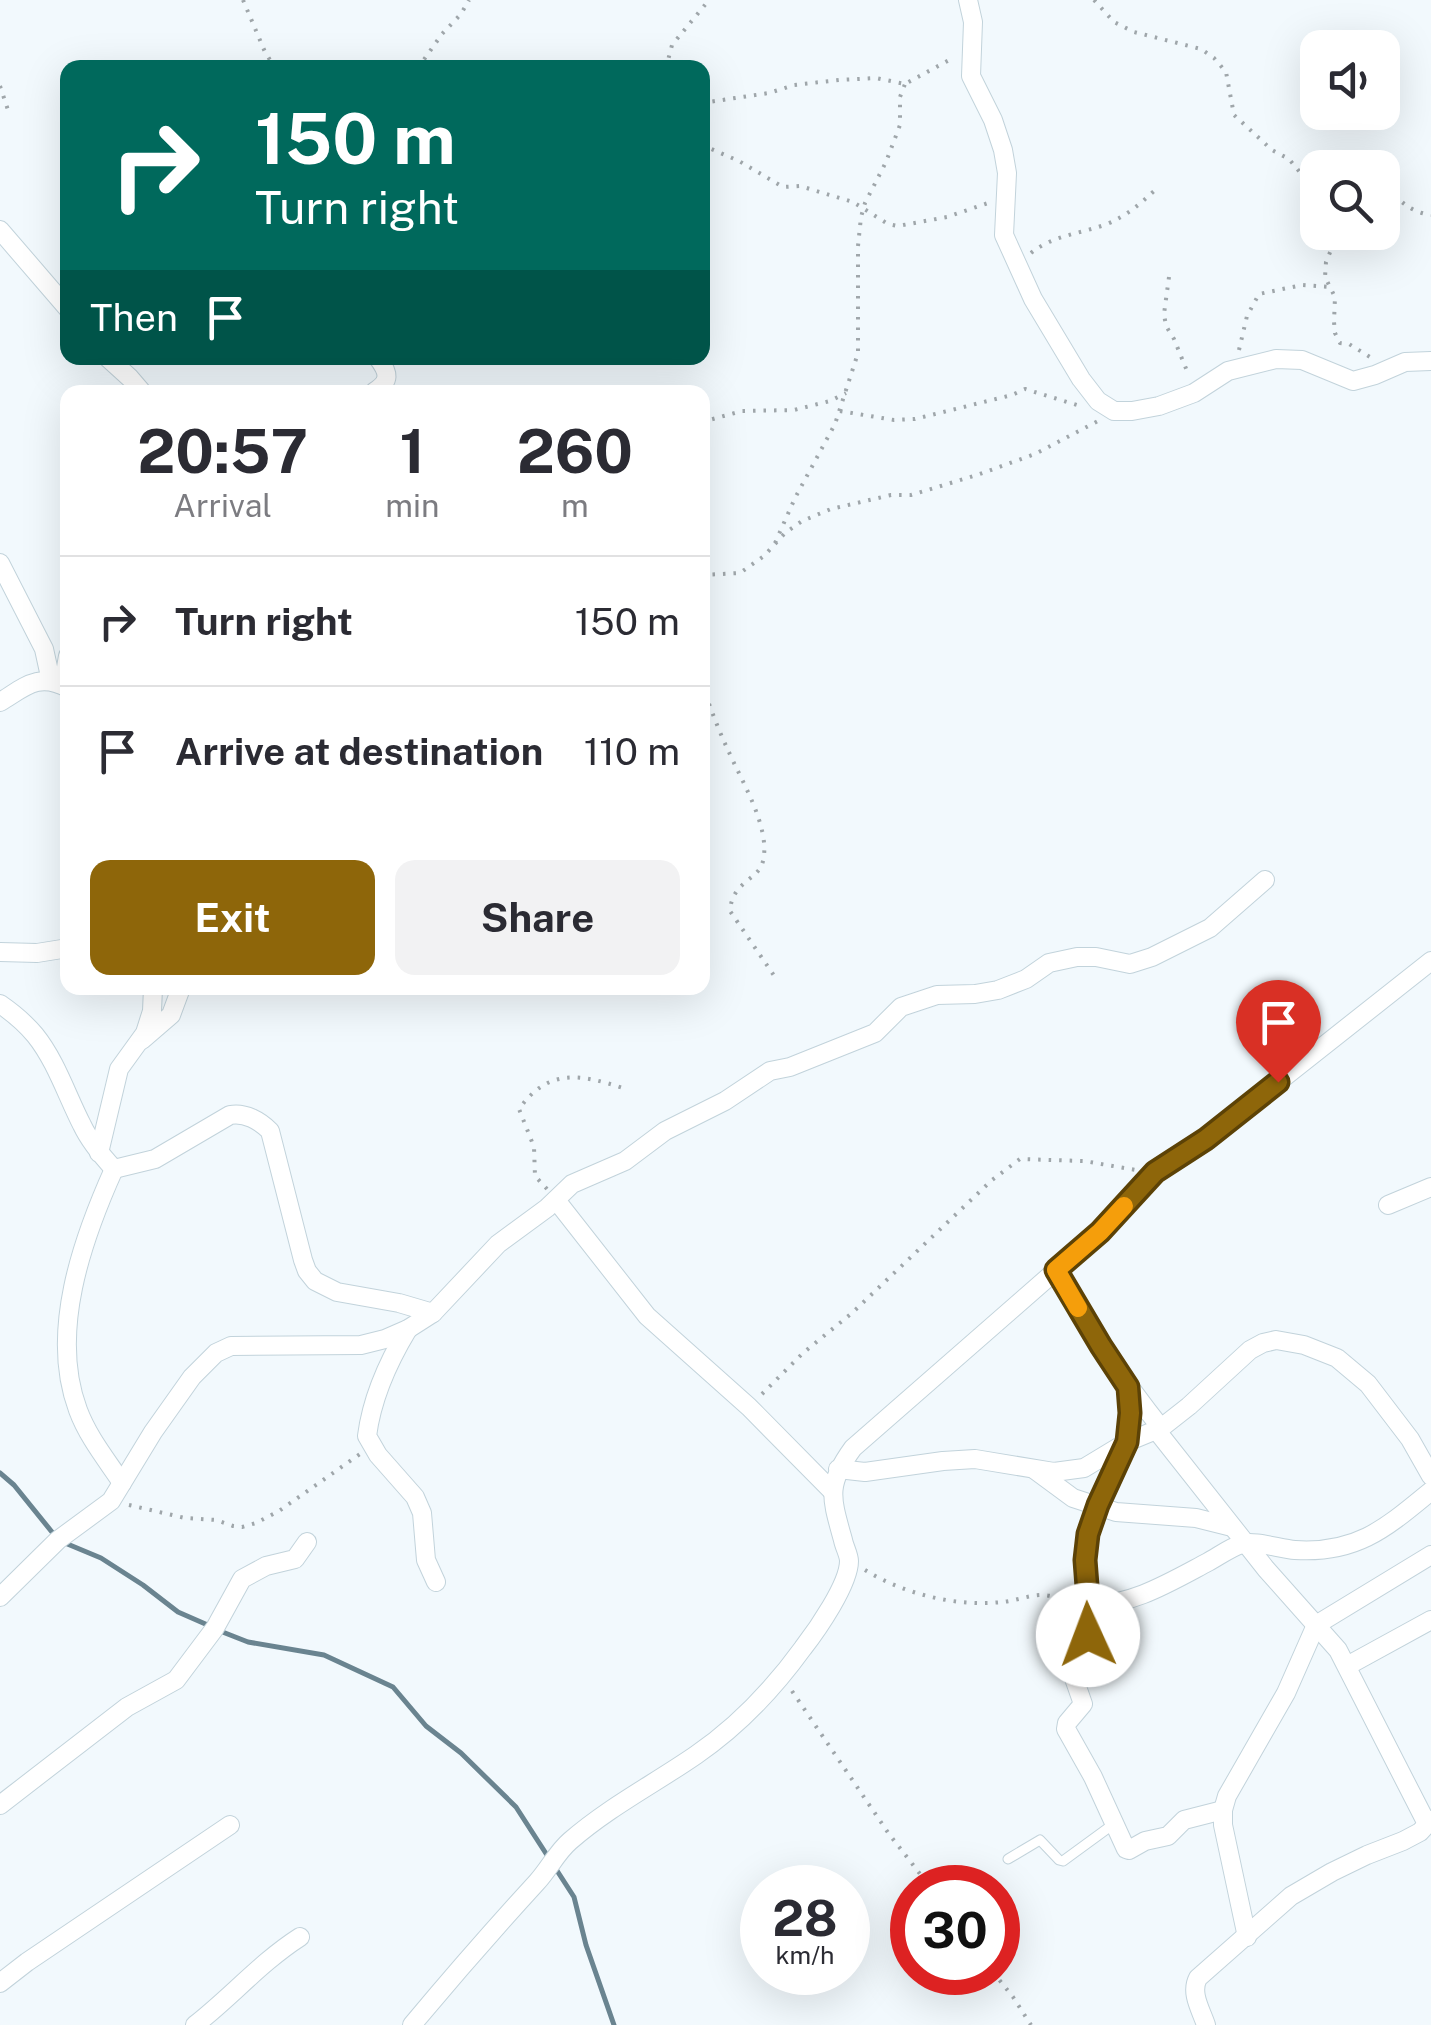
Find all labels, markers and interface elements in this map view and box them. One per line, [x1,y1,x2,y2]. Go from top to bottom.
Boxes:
map controls [1300,30,1400,250]
button: sound [1300,30,1400,130]
text: 150 m [255,97,456,180]
icon: right [90,100,220,230]
button: search [1300,150,1400,250]
text: Turn right [255,181,459,234]
icon: arrive [198,290,253,345]
text: Then [90,295,178,340]
text: 20:57 [137,416,308,487]
text: 1 [400,416,425,487]
text: 260 [517,416,633,487]
text: Arrival [173,487,272,524]
text: min [385,487,440,524]
text: m [561,487,589,524]
icon: right [90,594,145,649]
text: Turn right [175,599,353,644]
text: 150 m [575,599,680,644]
icon: arrive [90,724,145,779]
text: Arrive at destination [175,729,543,774]
text: 110 m [584,729,680,774]
button: Exit [90,860,375,975]
button: Share [395,860,680,975]
pin [1236,980,1321,1083]
icon: arrive [1251,995,1306,1050]
position arrow [1036,1583,1140,1687]
speed limit sign: 30 [890,1865,1020,1995]
text: 28 [772,1888,838,1947]
text: km/h [776,1940,834,1970]

